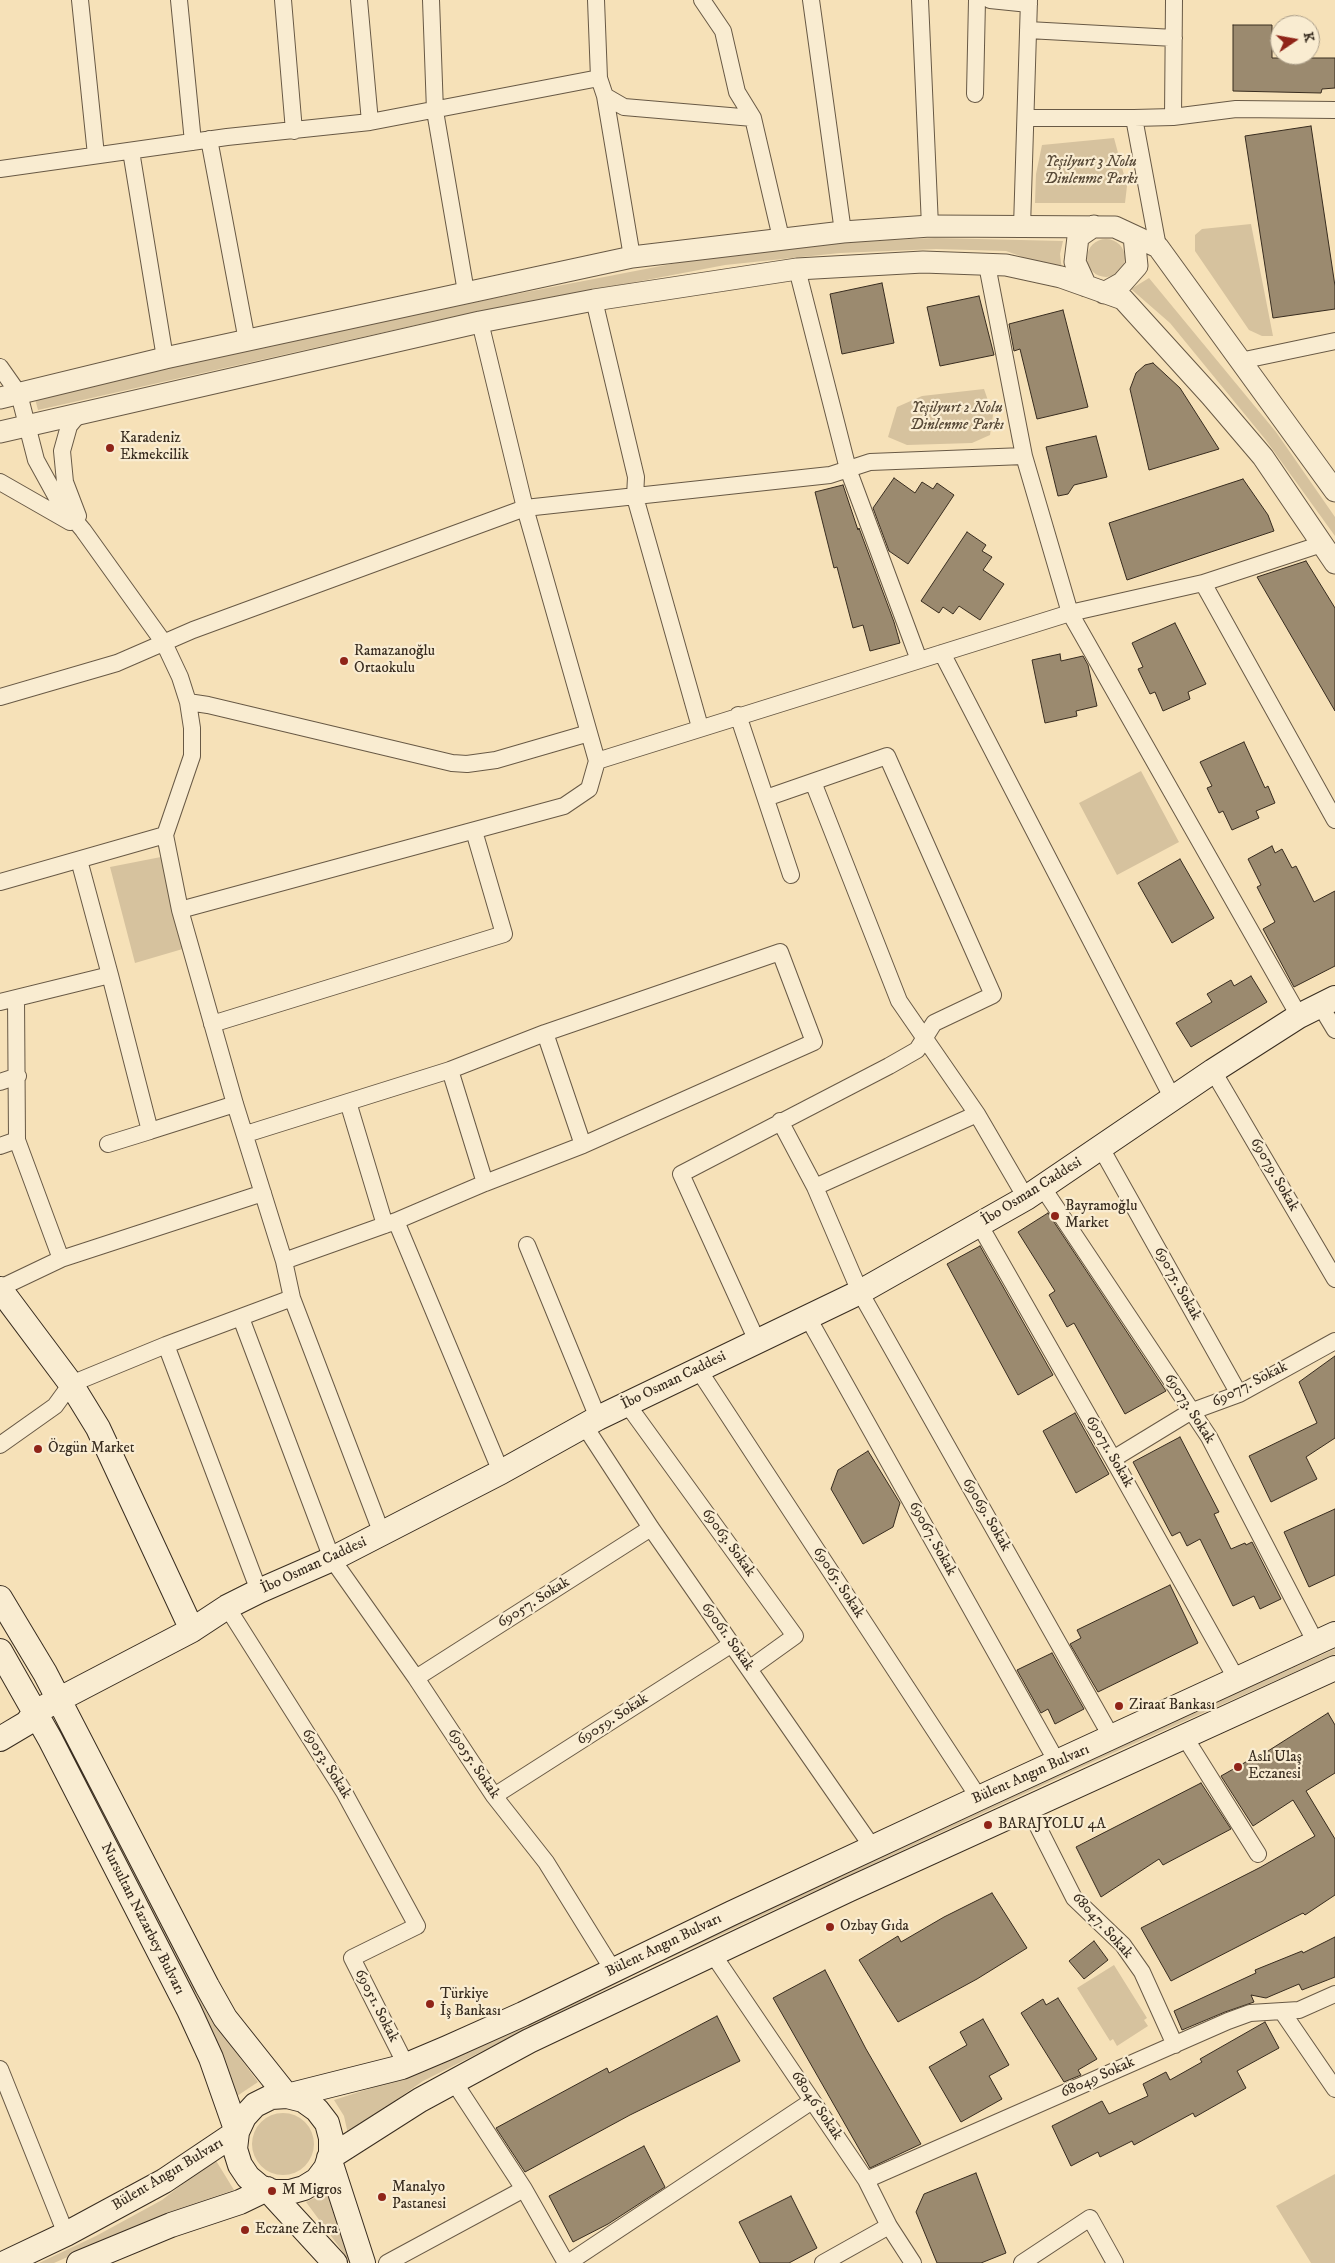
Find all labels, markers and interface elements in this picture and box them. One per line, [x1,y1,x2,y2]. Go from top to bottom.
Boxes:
north arrow [1270,15,1320,65]
text: K [1299,30,1319,44]
park label: Yeşilyurt 3 Nolu Dinlenme Parkı [1044,154,1138,189]
park label: Yeşilyurt 2 Nolu Dinlenme Parkı [910,400,1004,435]
place label: Karadeniz Ekmekcilik [120,430,189,465]
marker: Karadeniz Ekmekcilik [104,442,116,454]
place label: Ramazanoğlu Ortaokulu [354,643,435,678]
marker: Ramazanoğlu Ortaokulu [338,655,350,667]
street label: 69079. Sokak [1246,1135,1302,1215]
street label: İbo Osman Caddesi [979,1154,1085,1230]
place label: Bayramoğlu Market [1065,1198,1137,1233]
marker: Bayramoğlu Market [1049,1210,1061,1222]
street label: 69075. Sokak [1149,1244,1205,1324]
street label: İbo Osman Caddesi [619,1348,729,1414]
street label: 69077. Sokak [1209,1358,1291,1412]
street label: 69073. Sokak [1160,1371,1218,1447]
street label: 69071. Sokak [1081,1413,1137,1491]
place label: Özgün Market [48,1440,135,1458]
marker: Özgün Market [32,1443,44,1455]
street label: 69069. Sokak [958,1475,1014,1555]
street label: 69067. Sokak [904,1499,960,1579]
street label: 69063. Sokak [697,1505,759,1581]
street label: İbo Osman Caddesi [258,1534,370,1598]
street label: 69065. Sokak [808,1544,868,1622]
street label: 69057. Sokak [495,1574,573,1632]
street label: 69061. Sokak [697,1599,757,1675]
street label: 69059. Sokak [574,1690,652,1750]
place label: Ziraat Bankası [1129,1697,1215,1715]
marker: Ziraat Bankası [1113,1700,1125,1712]
street label: 69055. Sokak [443,1725,503,1803]
street label: 69053. Sokak [297,1726,355,1802]
street label: Bülent Angın Bulvarı [970,1741,1092,1809]
place label: Aslı Ulaş Eczanesi [1248,1749,1302,1784]
marker: Aslı Ulaş Eczanesi [1232,1761,1244,1773]
place label: BARAJYOLU 4A [998,1816,1106,1834]
marker: BARAJYOLU 4A [982,1819,994,1831]
street label: Nursultan Nazarbey Bulvarı [96,1840,188,1998]
street label: 68047. Sokak [1068,1889,1136,1963]
street label: Bülent Angın Bulvarı [603,1910,725,1982]
place label: Ozbay Gıda [840,1918,909,1936]
marker: Ozbay Gıda [824,1921,836,1933]
street label: 69051. Sokak [350,1967,402,2045]
place label: Türkiye İş Bankası [440,1986,501,2021]
marker: Türkiye İş Bankası [424,1998,436,2010]
street label: 68049 Sokak [1058,2054,1138,2102]
street label: 68046 Sokak [786,2068,846,2144]
street label: Bülent Angın Bulvarı [109,2135,227,2215]
place label: Manalyo Pastanesi [392,2179,446,2214]
place label: M Migros [282,2182,342,2200]
marker: M Migros [266,2185,278,2197]
marker: Manalyo Pastanesi [376,2191,388,2203]
place label: Eczane Zehra [255,2221,338,2239]
marker: Eczane Zehra [239,2224,251,2236]

